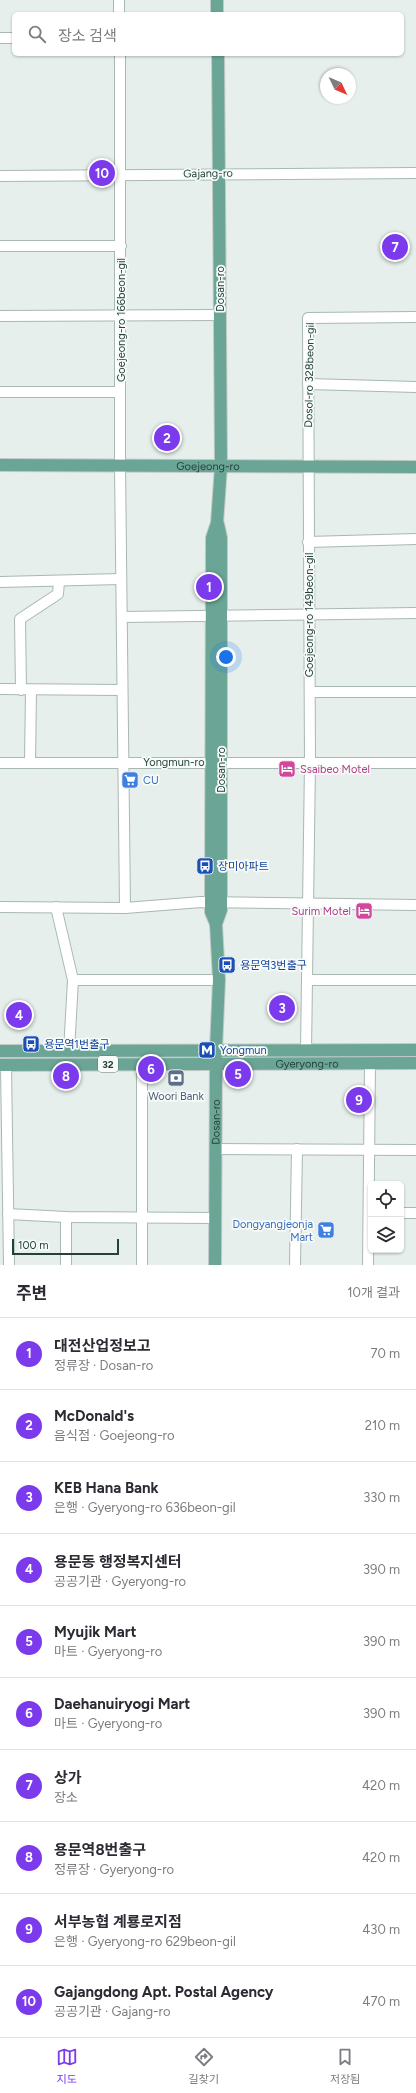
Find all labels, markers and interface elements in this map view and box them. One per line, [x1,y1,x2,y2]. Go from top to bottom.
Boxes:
search box [12,12,404,56]
icon: search [26,23,48,45]
text: 장소 검색 [58,27,117,45]
north arrow [320,68,356,104]
pin: 10 [89,158,115,188]
street label: Gajang-ro [183,167,233,180]
pin: 7 [382,232,408,262]
street label: Goejeong-ro 166beon-gil [115,258,128,382]
street label: Dosan-ro [214,266,227,312]
street label: Dosol-ro 328beon-gil [302,322,317,428]
pin: 2 [154,423,180,453]
street label: Goejeong-ro [176,460,240,473]
street label: Goejeong-ro 149beon-gil [303,553,316,677]
pin: 1 [196,572,222,602]
your location [216,647,236,667]
street label: Dosan-ro [215,747,228,793]
street label: Yongmun-ro [143,756,205,769]
hotel icon: Ssaibeo Motel [277,759,297,779]
place label: Ssaibeo Motel [300,763,370,776]
supermarket icon: CU [120,770,140,790]
place label: CU [143,774,159,787]
bus stop icon: 장미아파트 [195,856,215,876]
place label: 장미아파트 [218,860,269,873]
hotel icon: Surim Motel [354,901,374,921]
place label: Surim Motel [292,905,351,918]
bus stop icon: 용문역3번출구 [217,955,237,975]
place label: 용문역3번출구 [240,959,307,972]
pin: 3 [269,993,295,1023]
pin: 4 [6,1000,32,1030]
bus stop icon: 용문역1번출구 [21,1034,41,1054]
place label: 용문역1번출구 [44,1038,109,1051]
metro station icon: Yongmun [197,1040,217,1060]
place label: Yongmun [220,1044,267,1057]
pin: 6 [138,1054,164,1084]
road number: 32 [98,1056,118,1072]
street label: Gyeryong-ro [275,1057,339,1071]
pin: 5 [225,1059,251,1089]
pin: 8 [53,1061,79,1091]
bank icon: Woori Bank [166,1068,186,1088]
pin: 9 [346,1085,372,1115]
place label: Woori Bank [148,1090,204,1103]
street label: Dosan-ro [210,1099,223,1145]
map controls [368,1181,404,1253]
button: locate [368,1181,404,1217]
button: layers [368,1217,404,1253]
place label: Dongyangjeonja Mart [233,1218,313,1244]
supermarket icon: Dongyangjeonja Mart [316,1220,336,1240]
scale bar [12,1237,119,1256]
text: 100 m [18,1239,49,1252]
text: 주변 [16,1283,47,1303]
text: 10개 결과 [347,1285,400,1300]
text: 대전산업정보고 [54,1337,151,1355]
text: 1 [26,1346,32,1361]
text: 70 m [370,1346,400,1361]
text: 정류장 · Dosan-ro [54,1358,153,1373]
text: McDonald's [54,1407,134,1425]
text: 2 [25,1418,33,1433]
text: 210 m [365,1418,400,1433]
text: 음식점 · Goejeong-ro [54,1428,175,1443]
text: KEB Hana Bank [54,1479,159,1497]
text: 3 [25,1490,33,1505]
text: 330 m [363,1490,400,1505]
text: 은행 · Gyeryong-ro 636beon-gil [54,1500,236,1515]
text: 용문동 행정복지센터 [54,1553,182,1571]
text: 4 [25,1562,33,1577]
text: 390 m [363,1562,400,1577]
text: 공공기관 · Gyeryong-ro [54,1574,186,1589]
text: Myujik Mart [54,1623,137,1641]
text: 5 [25,1634,33,1649]
text: 390 m [363,1634,400,1649]
text: 마트 · Gyeryong-ro [54,1644,162,1659]
text: Daehanuiryogi Mart [54,1695,190,1713]
text: 6 [25,1706,33,1721]
text: 390 m [363,1706,400,1721]
text: 마트 · Gyeryong-ro [54,1716,162,1731]
text: 상가 [54,1769,82,1787]
text: 7 [25,1778,33,1793]
text: 420 m [362,1778,400,1793]
text: 장소 [54,1790,78,1805]
text: 용문역8번출구 [54,1841,146,1859]
text: 8 [25,1850,33,1865]
text: 420 m [362,1850,400,1865]
text: 정류장 · Gyeryong-ro [54,1862,174,1877]
text: 서부농협 계룡로지점 [54,1913,182,1931]
text: 9 [25,1922,33,1937]
text: 430 m [362,1922,400,1937]
text: 은행 · Gyeryong-ro 629beon-gil [54,1934,236,1949]
text: Gajangdong Apt. Postal Agency [54,1983,273,2001]
text: 10 [22,1994,36,2009]
text: 470 m [362,1994,400,2009]
text: 공공기관 · Gajang-ro [54,2004,170,2019]
tab: 지도 [56,2046,78,2086]
tab: 길찾기 [189,2046,219,2086]
tab: 저장됨 [330,2046,360,2086]

